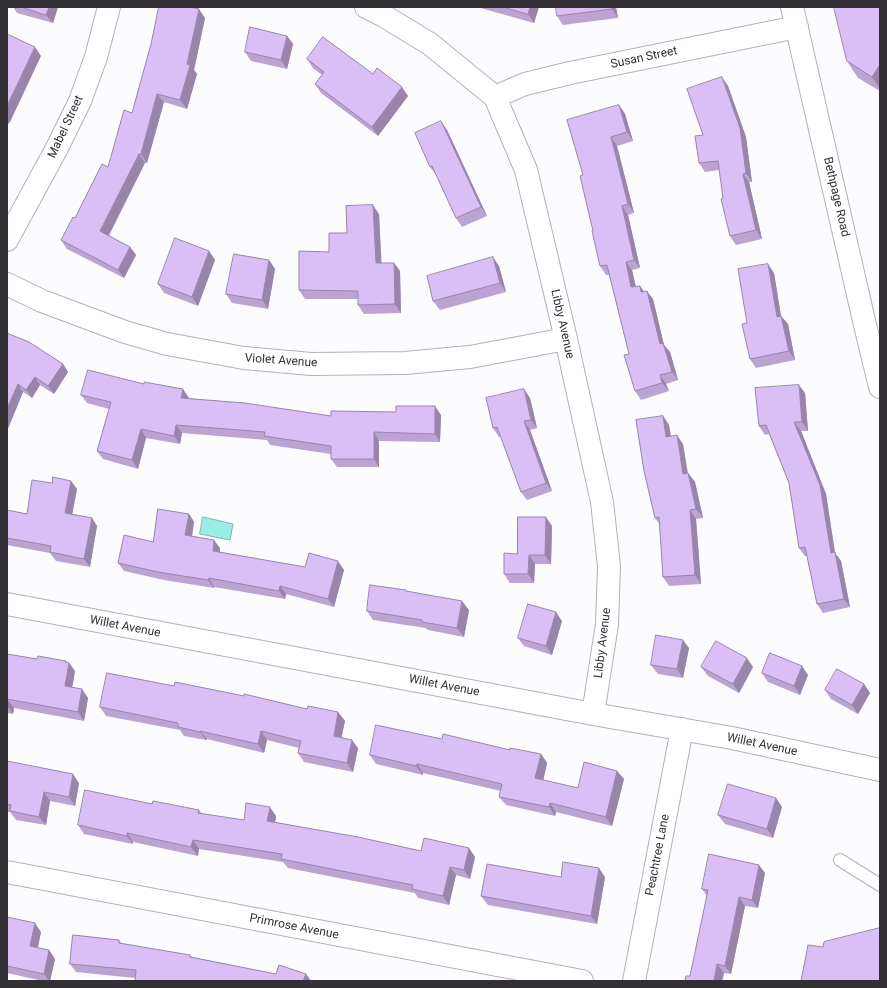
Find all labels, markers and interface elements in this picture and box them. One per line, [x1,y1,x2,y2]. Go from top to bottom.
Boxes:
street label: Susan Street [609,44,679,72]
street label: Mabel Street [45,93,87,161]
street label: Bethpage Road [820,156,852,238]
street label: Libby Avenue [547,288,577,360]
street label: Violet Avenue [244,351,318,371]
street label: Libby Avenue [592,607,614,679]
street label: Willet Avenue [88,613,162,641]
street label: Willet Avenue [407,672,481,700]
street label: Willet Avenue [725,730,799,760]
street label: Peachtree Lane [643,813,673,897]
street label: Primrose Avenue [248,911,340,943]

